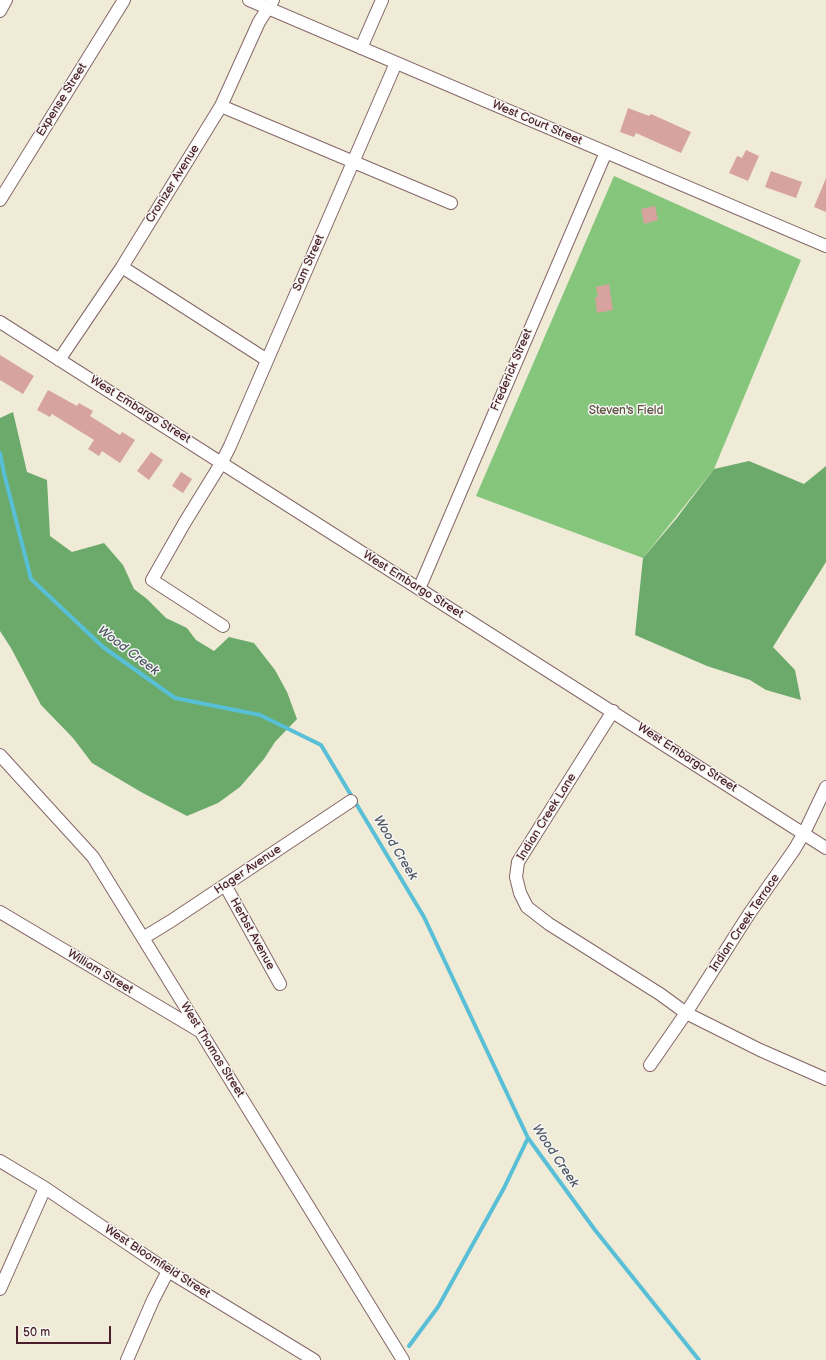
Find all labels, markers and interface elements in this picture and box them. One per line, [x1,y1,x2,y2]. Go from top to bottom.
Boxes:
street label: Expense Street [34,61,90,139]
street label: West Court Street [490,98,584,148]
street label: Cronizer Avenue [143,142,203,226]
street label: Sam Street [290,233,328,293]
street label: Frederick Street [488,327,536,413]
street label: West Embargo Street [87,373,193,447]
park label: Steven's Field [589,404,663,418]
street label: West Embargo Street [360,548,466,622]
water label: Wood Creek [94,623,162,679]
street label: West Embargo Street [635,720,739,796]
street label: Indian Creek Lane [514,771,580,863]
water label: Wood Creek [370,813,420,883]
street label: Hager Avenue [212,842,284,898]
street label: Indian Creek Terrace [707,871,783,975]
street label: Herbst Avenue [226,895,278,973]
street label: William Street [64,947,136,997]
street label: West Thomas Street [177,1000,247,1100]
water label: Wood Creek [528,1122,582,1190]
street label: West Bloomfield Street [101,1222,213,1302]
scale bar [18,1318,113,1344]
text: 50 m [23,1325,50,1340]

